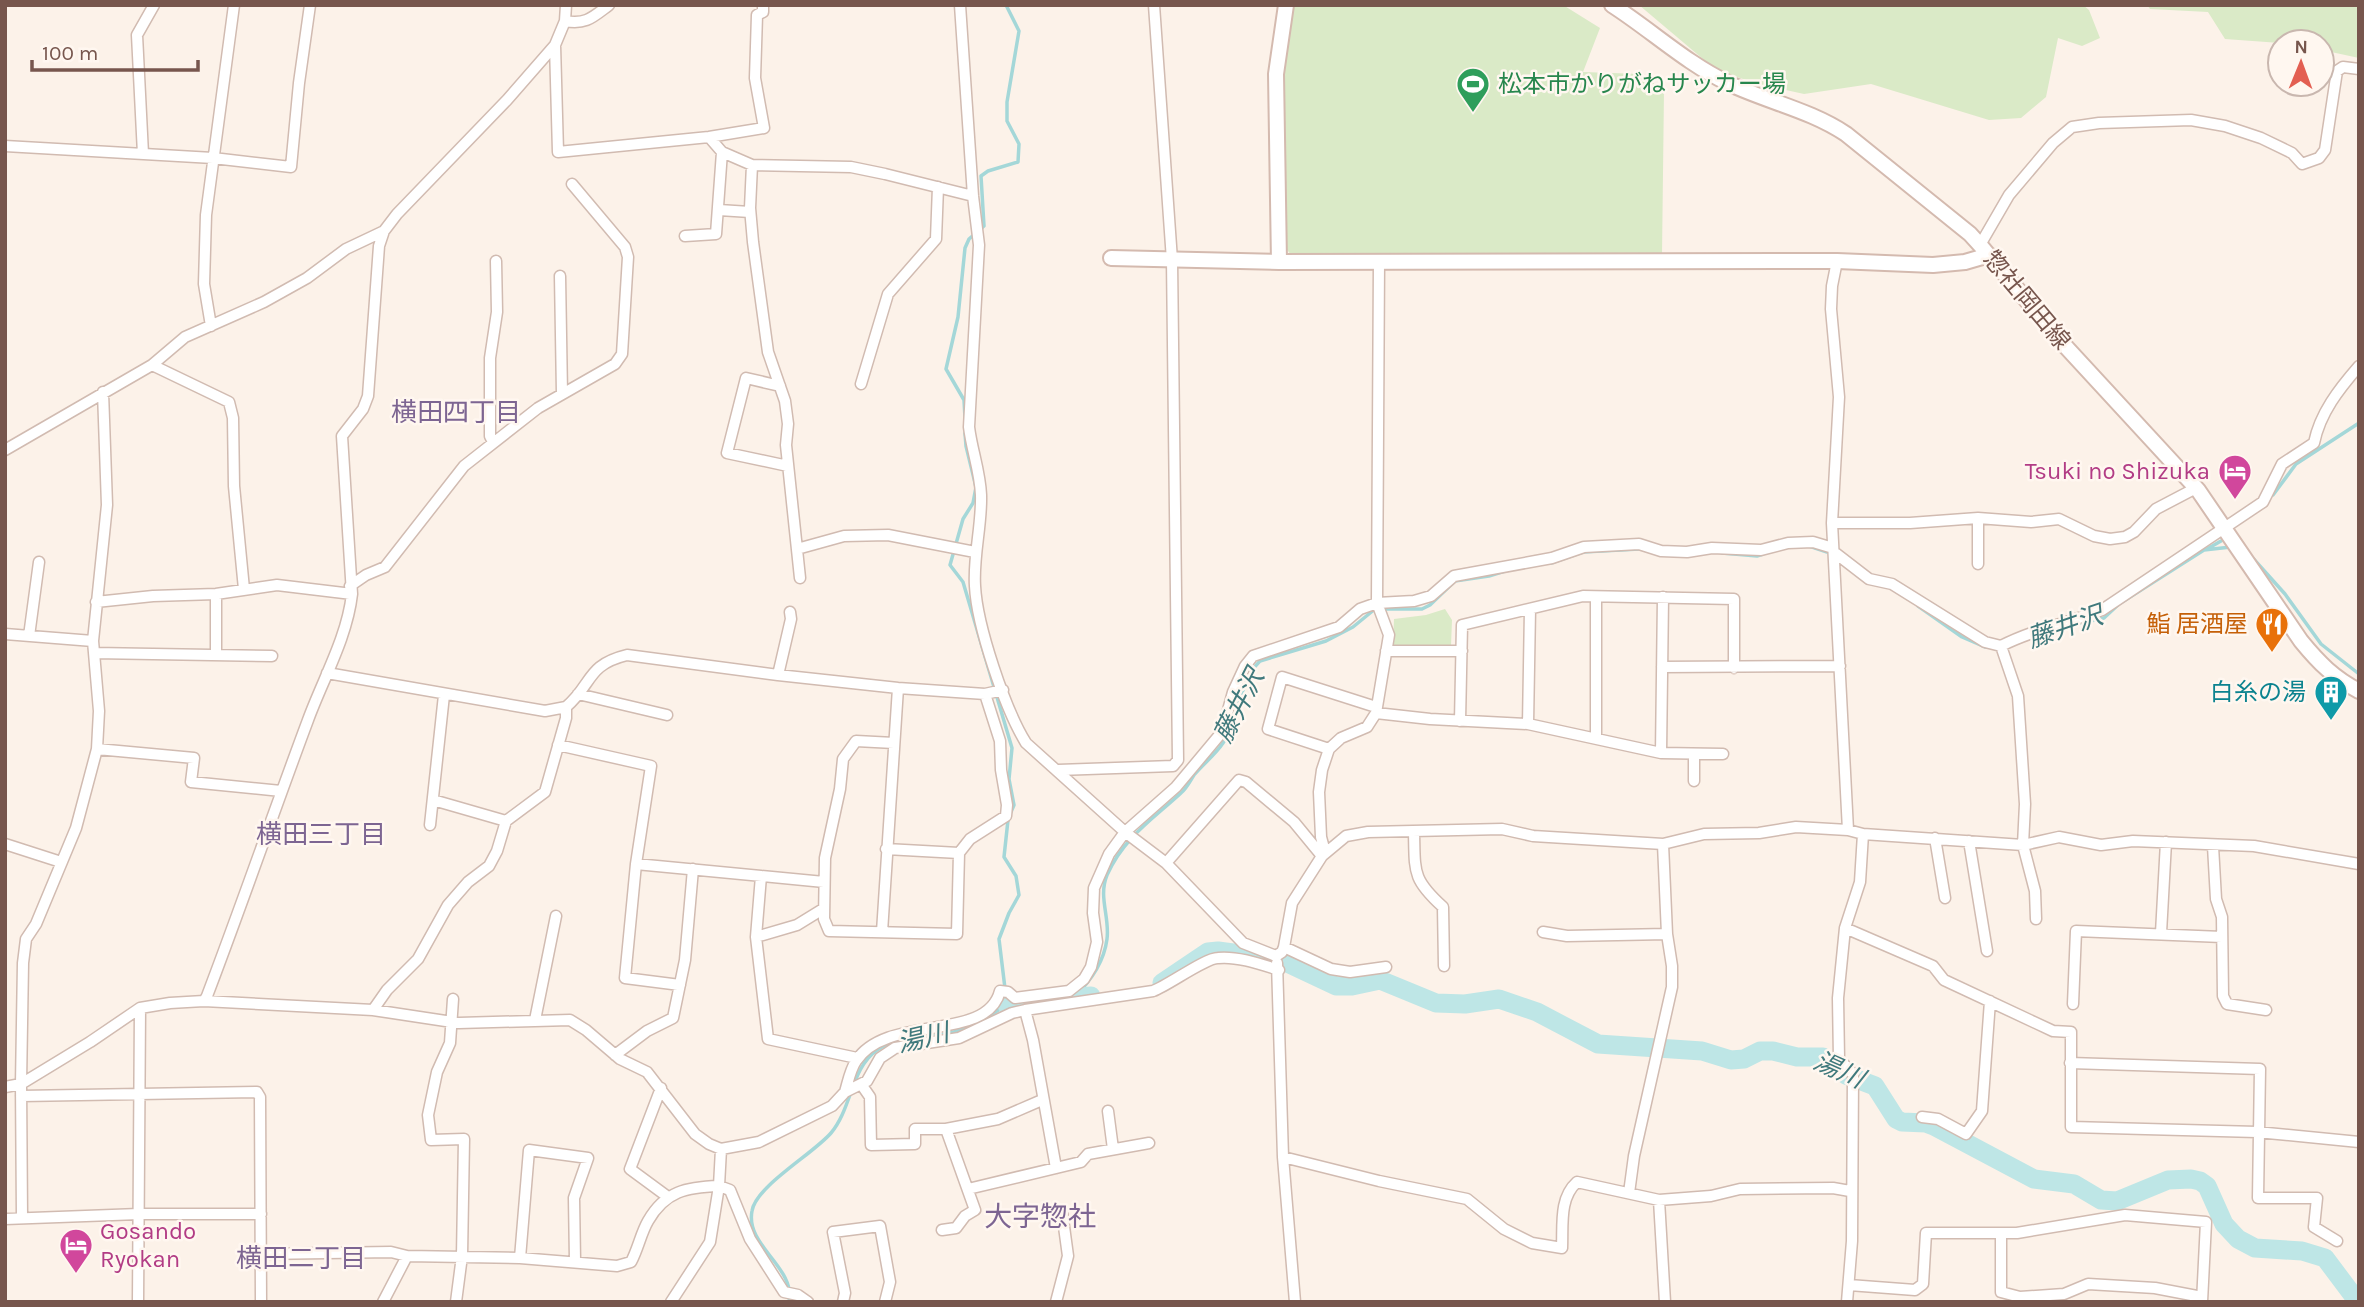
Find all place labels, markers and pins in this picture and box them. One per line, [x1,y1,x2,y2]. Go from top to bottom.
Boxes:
sports icon: 松本市かりがねサッカー場 [1454,65,1492,114]
place label: 松本市かりがねサッカー場 [1498,70,1786,98]
hotel icon: Tsuki no Shizuka [2216,452,2254,501]
place label: Tsuki no Shizuka [2025,457,2210,485]
restaurant icon: 鮨 居酒屋 [2253,605,2291,654]
place label: 鮨 居酒屋 [2146,610,2248,638]
building icon: 白糸の湯 [2312,673,2350,722]
place label: 白糸の湯 [2210,678,2306,706]
place label: Gosando Ryokan [100,1217,196,1273]
hotel icon: Gosando Ryokan [57,1226,95,1275]

